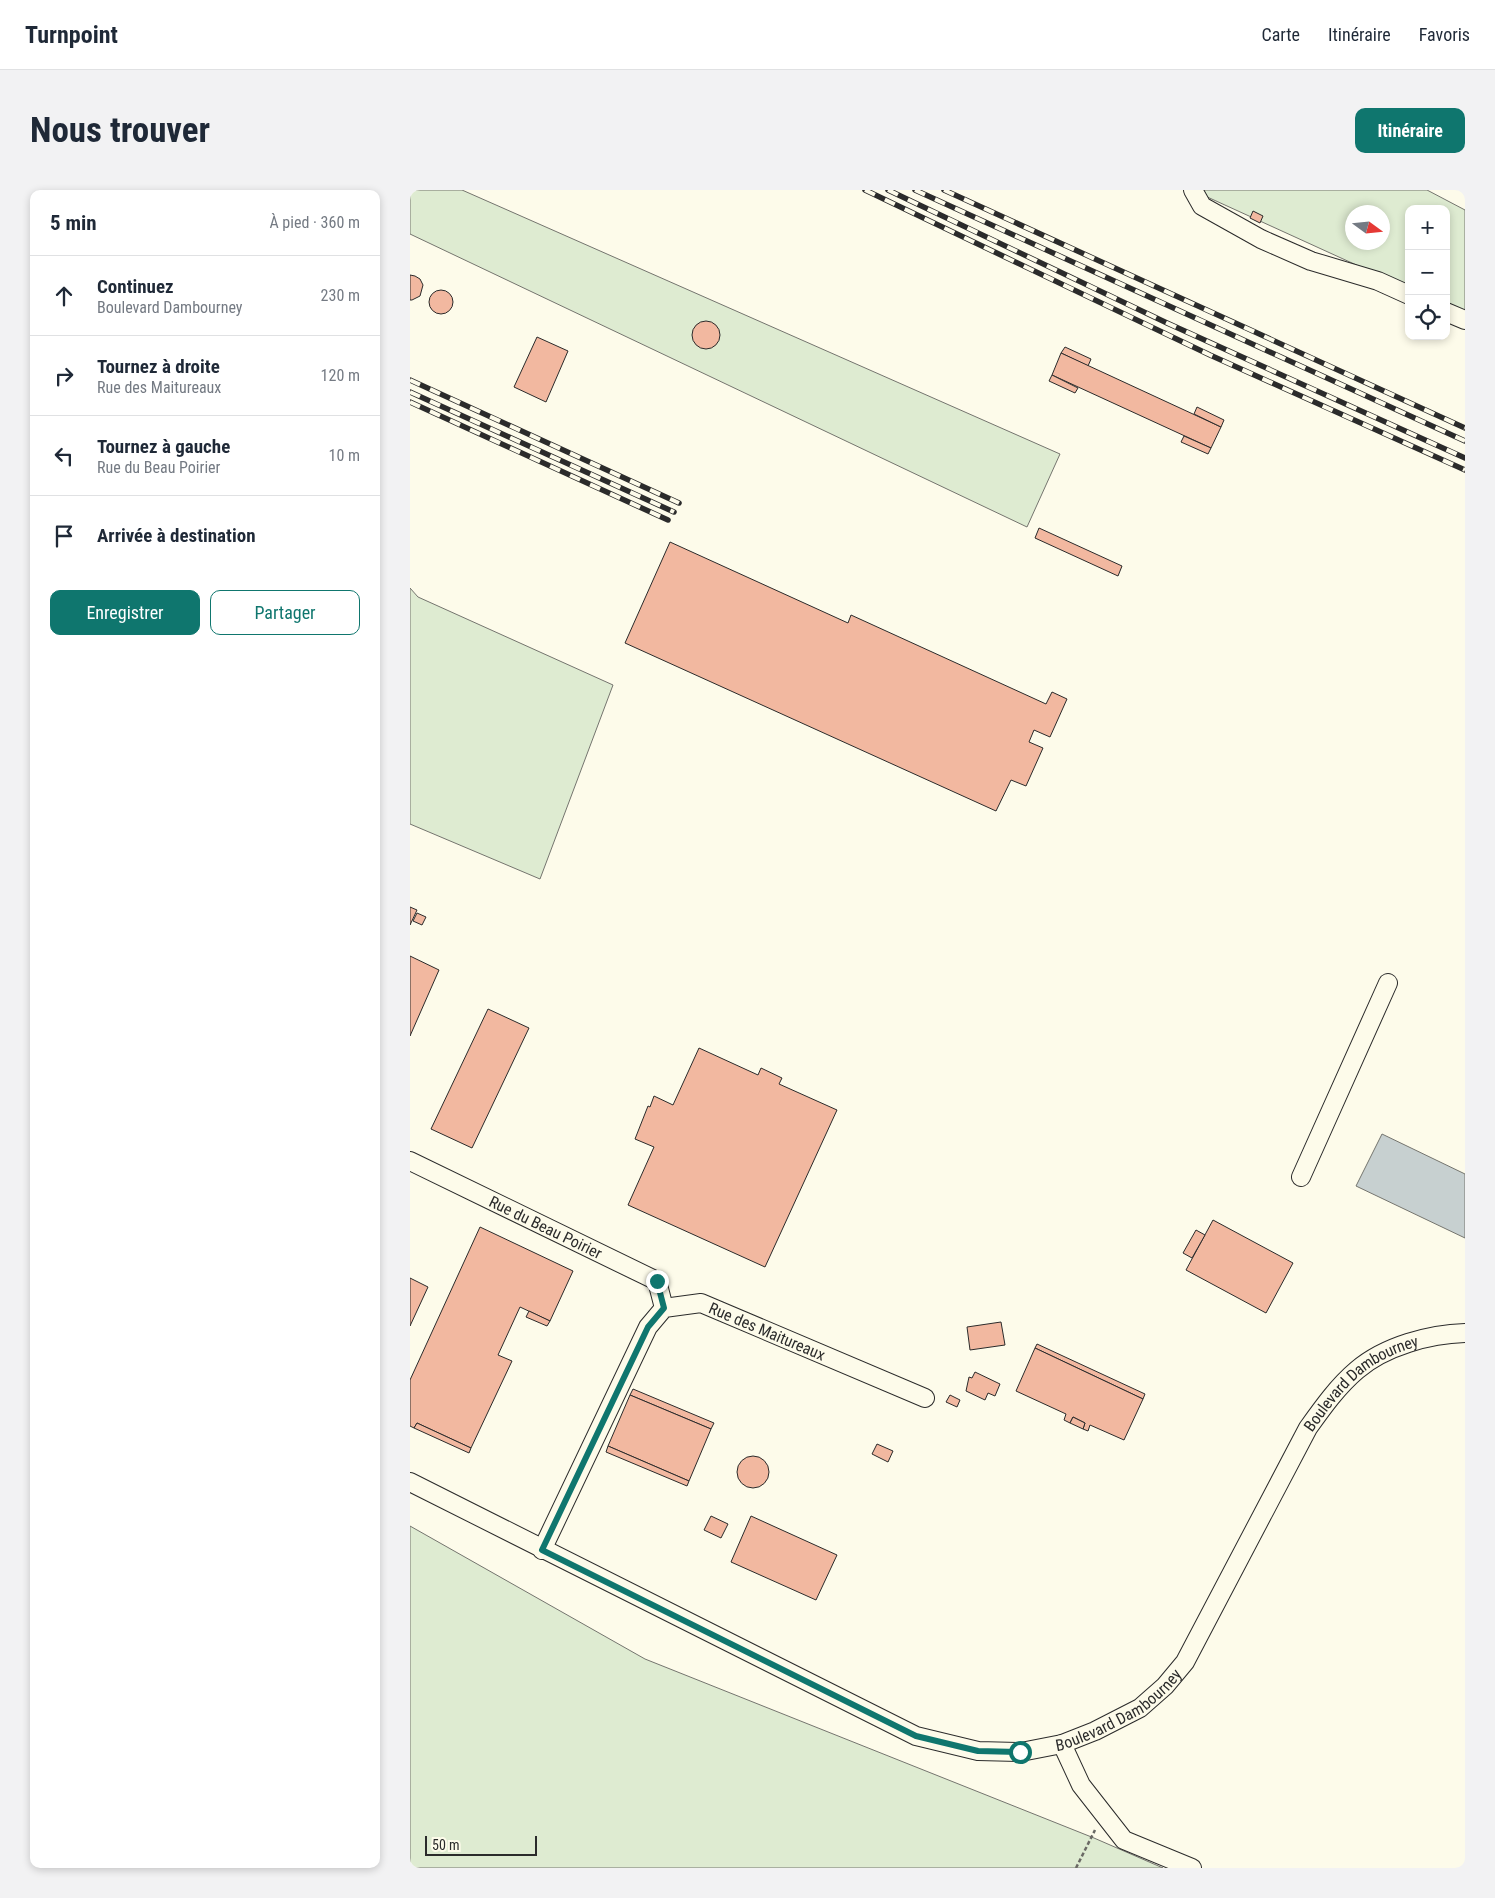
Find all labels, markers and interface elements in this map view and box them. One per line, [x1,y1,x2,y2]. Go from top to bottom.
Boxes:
text: Turnpoint [25,21,118,49]
text: Carte [1261,24,1300,45]
text: Itinéraire [1328,24,1391,45]
text: Favoris [1419,24,1470,45]
button: Itinéraire [1355,108,1465,153]
text: Nous trouver [30,110,210,151]
north arrow [1345,205,1390,250]
map controls [1405,205,1450,340]
button: + [1405,205,1450,250]
text: 5 min [50,211,97,235]
text: À pied · 360 m [269,213,360,232]
button: − [1405,250,1450,295]
text: Continuez [97,275,174,298]
icon: ahead [50,282,78,310]
text: 230 m [321,286,360,305]
button: locate [1405,295,1450,340]
text: Boulevard Dambourney [97,298,242,317]
text: Tournez à droite [97,355,220,378]
icon: right [50,362,78,390]
text: 120 m [321,366,360,385]
text: Rue des Maitureaux [97,378,221,397]
text: Tournez à gauche [97,435,230,458]
icon: left [50,442,78,470]
text: 10 m [328,446,360,465]
text: Rue du Beau Poirier [97,458,220,477]
icon: arrive [50,522,78,550]
text: Arrivée à destination [97,524,256,547]
button: Enregistrer [50,590,200,635]
button: Partager [210,590,360,635]
street label: Rue du Beau Poirier [486,1191,606,1263]
route end [646,1270,669,1293]
street label: Rue des Maitureaux [706,1298,828,1364]
street label: Boulevard Dambourney [1299,1331,1420,1435]
street label: Boulevard Dambourney [1054,1665,1185,1755]
route start [1009,1741,1032,1764]
scale bar [425,1833,538,1856]
text: 50 m [432,1837,460,1853]

